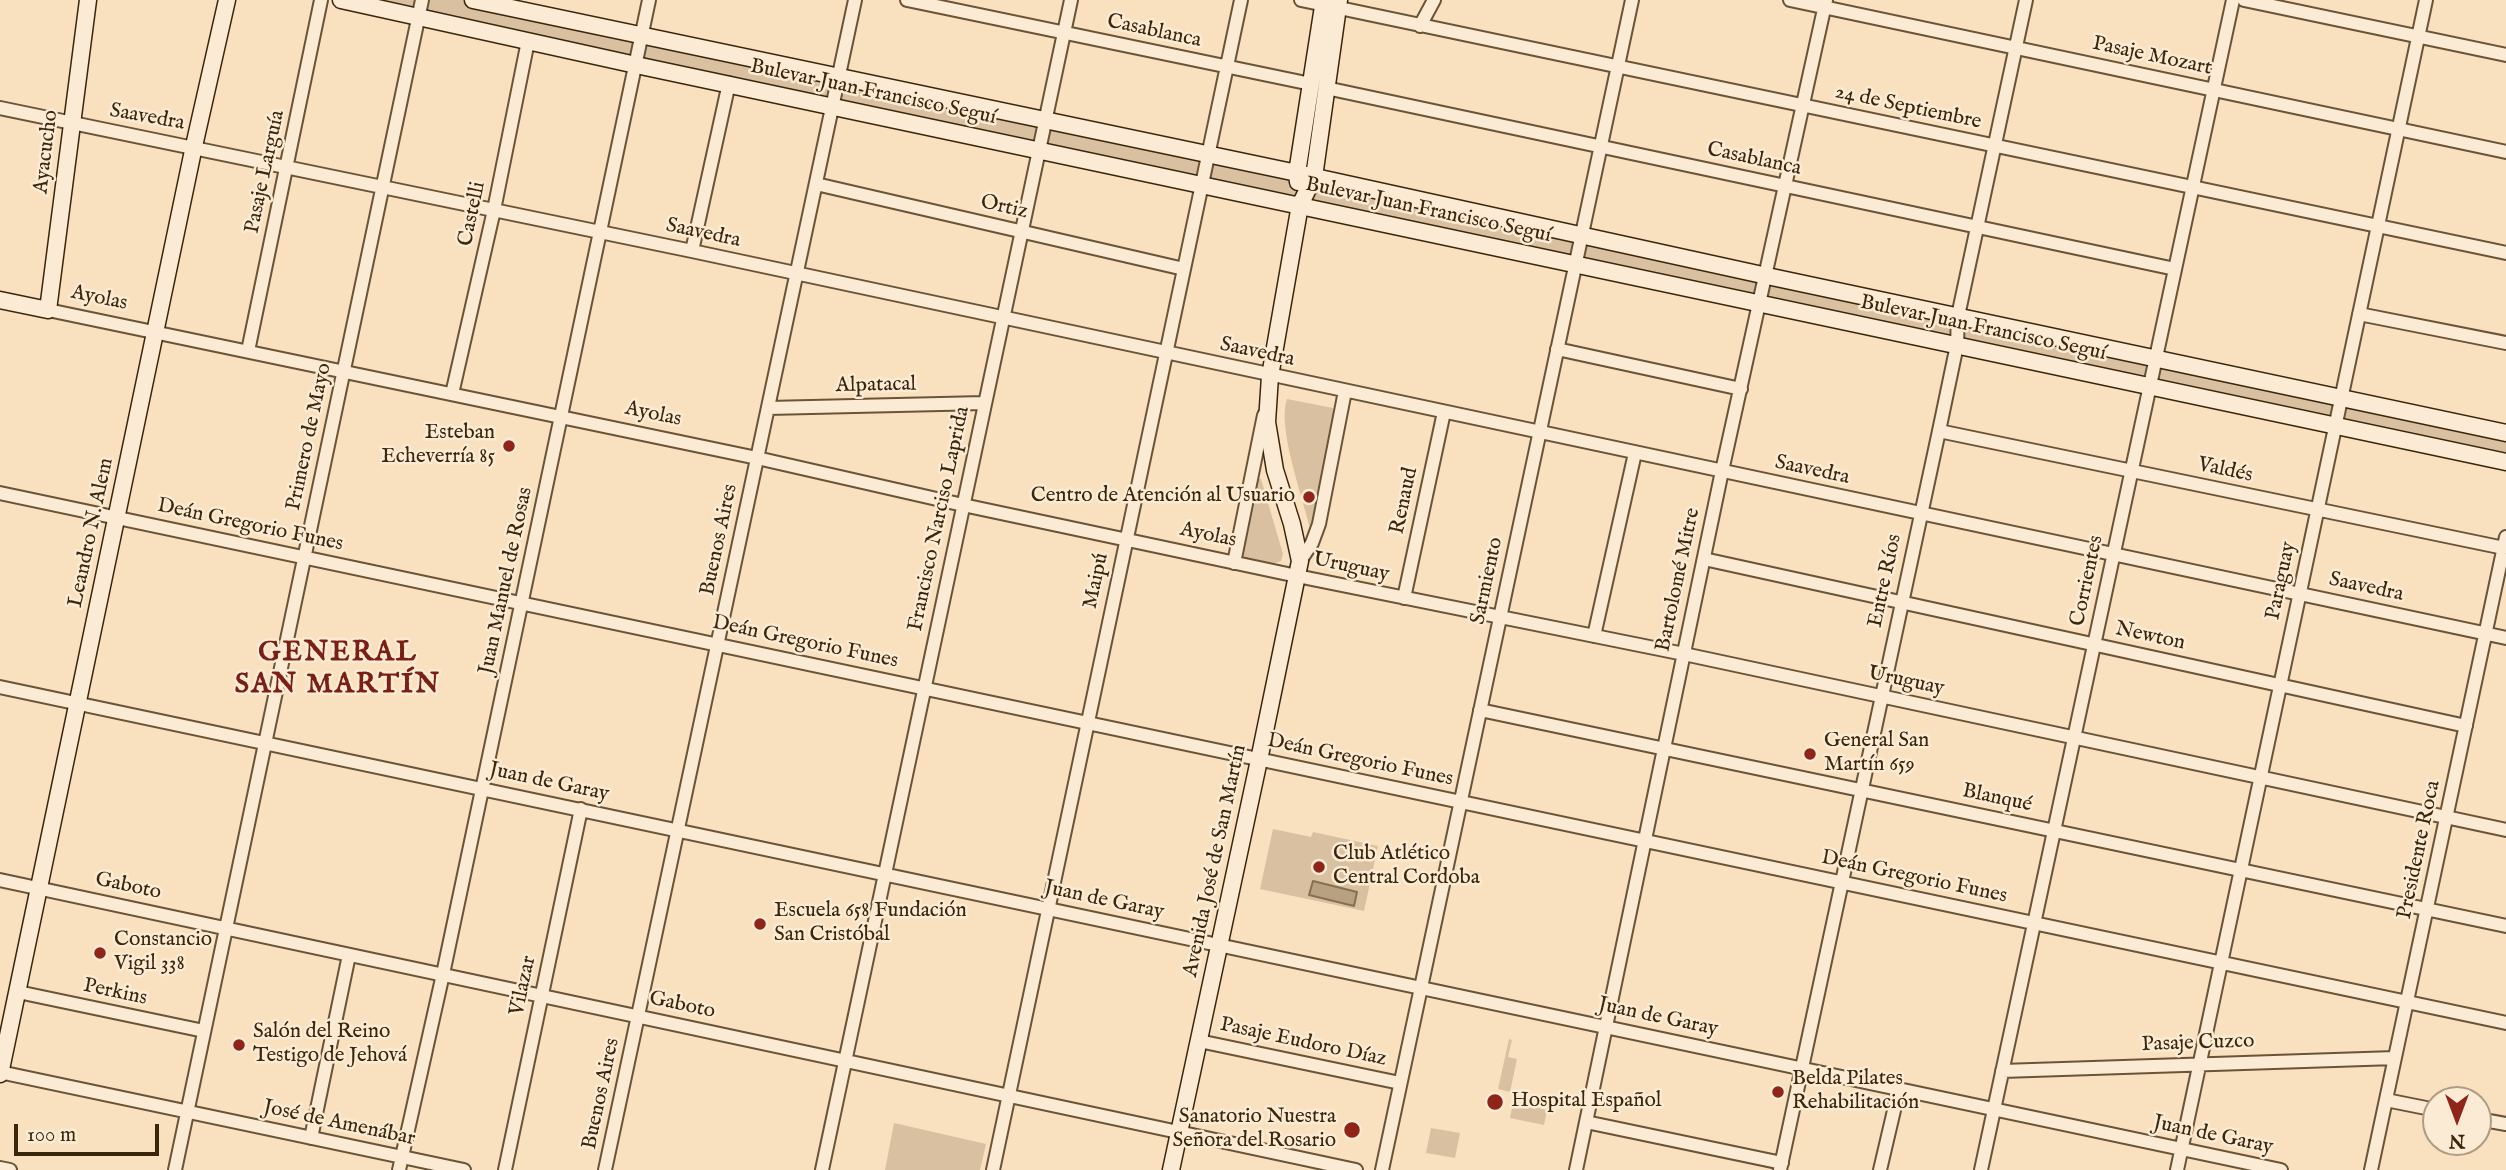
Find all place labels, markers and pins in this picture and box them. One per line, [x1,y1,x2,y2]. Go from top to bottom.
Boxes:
place label: Esteban Echeverría 85 [381,421,495,471]
marker: Esteban Echeverría 85 [501,438,517,454]
place label: Centro de Atención al Usuario [1031,484,1295,510]
marker: Centro de Atención al Usuario [1301,489,1317,505]
place label: General San Martín 659 [1824,729,1929,779]
marker: General San Martín 659 [1802,746,1818,762]
place label: Club Atlético Central Cordoba [1333,842,1480,892]
marker: Club Atlético Central Cordoba [1311,859,1327,875]
place label: Escuela 658 Fundación San Cristóbal [774,899,967,949]
marker: Escuela 658 Fundación San Cristóbal [752,916,768,932]
place label: Constancio Vigil 338 [114,928,212,978]
marker: Constancio Vigil 338 [92,945,108,961]
place label: Salón del Reino Testigo de Jehová [253,1020,407,1070]
marker: Salón del Reino Testigo de Jehová [231,1037,247,1053]
place label: Belda Pilates Rehabilitación [1792,1067,1919,1117]
marker: Belda Pilates Rehabilitación [1770,1084,1786,1100]
place label: Hospital Español [1511,1089,1661,1115]
marker: Hospital Español [1485,1092,1505,1112]
place label: Sanatorio Nuestra Señora del Rosario [1172,1105,1336,1155]
marker: Sanatorio Nuestra Señora del Rosario [1342,1120,1362,1140]

